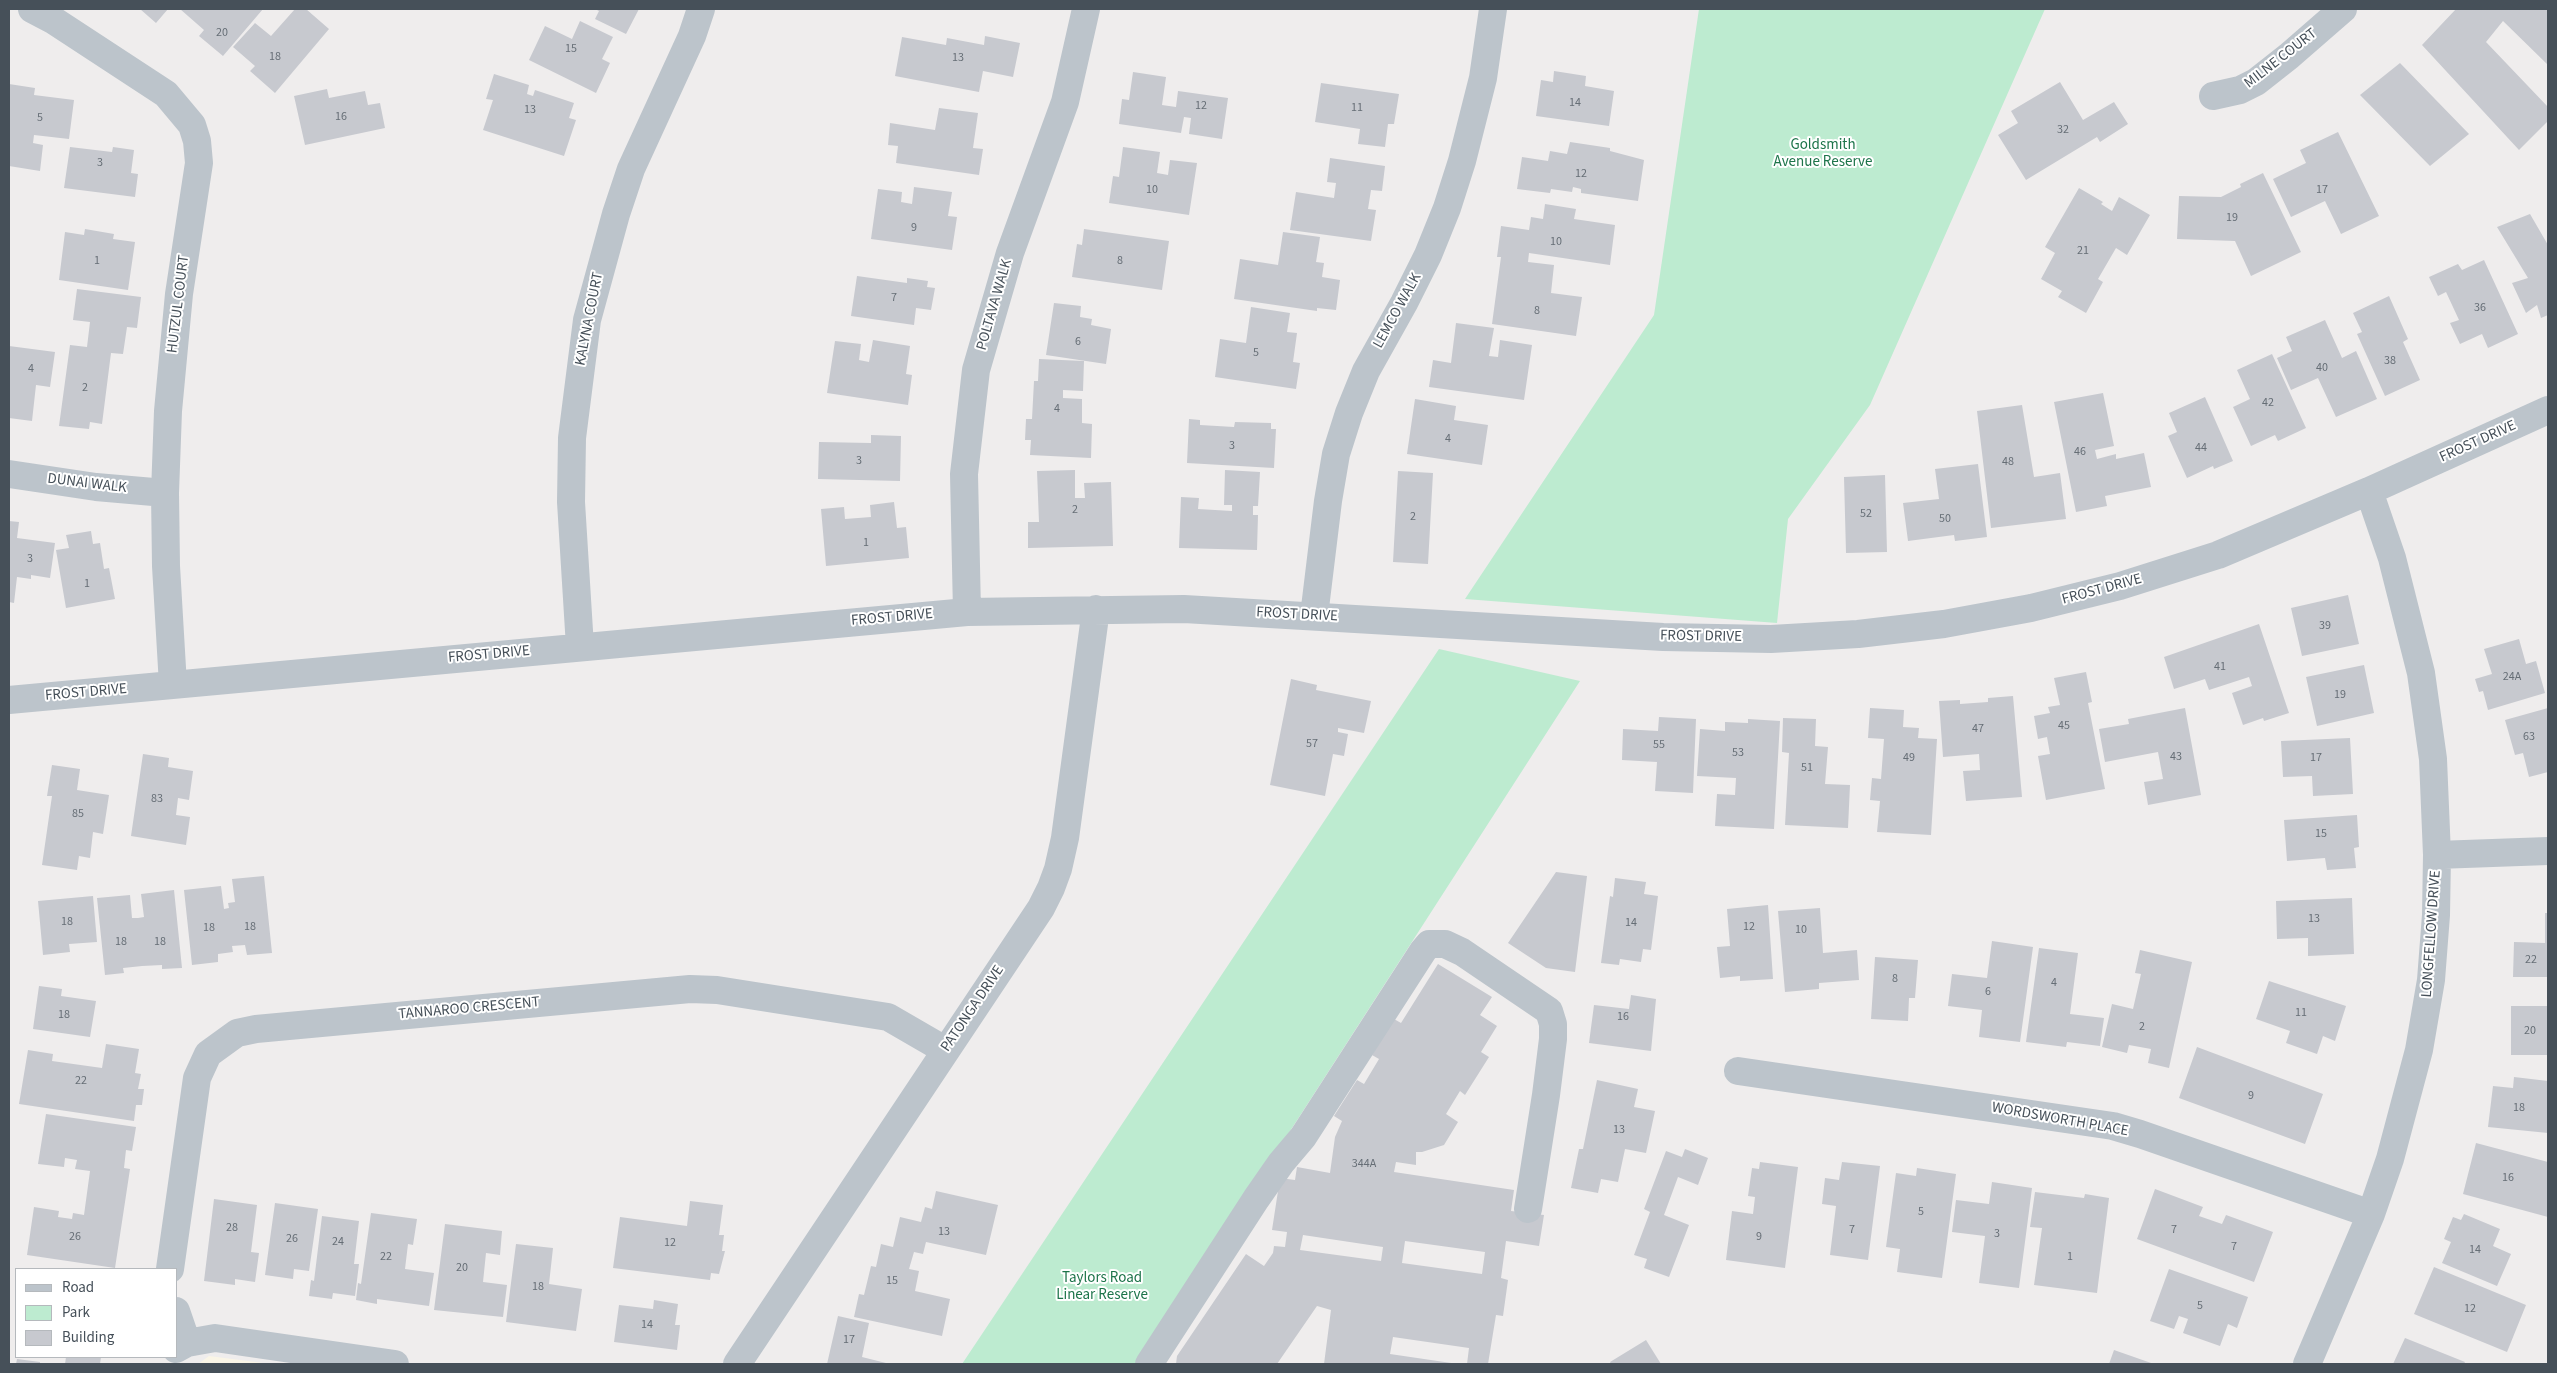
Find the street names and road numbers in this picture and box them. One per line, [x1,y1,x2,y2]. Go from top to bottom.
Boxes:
street label: MILNE COURT [2241,25,2321,93]
street label: HUTZUL COURT [164,254,194,354]
street label: POLTAVA WALK [973,257,1017,353]
street label: LEMCO WALK [1370,270,1426,352]
street label: KALYNA COURT [572,271,608,367]
street label: FROST DRIVE [2437,417,2519,467]
street label: DUNAI WALK [46,470,128,498]
street label: FROST DRIVE [2060,571,2144,609]
street label: FROST DRIVE [1256,604,1338,626]
street label: FROST DRIVE [850,605,934,631]
street label: FROST DRIVE [1660,627,1742,647]
street label: FROST DRIVE [447,642,531,668]
street label: FROST DRIVE [44,680,128,706]
street label: LONGFELLOW DRIVE [2419,870,2445,998]
street label: PATONGA DRIVE [938,962,1008,1056]
street label: TANNAROO CRESCENT [398,994,540,1024]
street label: WORDSWORTH PLACE [1990,1099,2130,1141]

